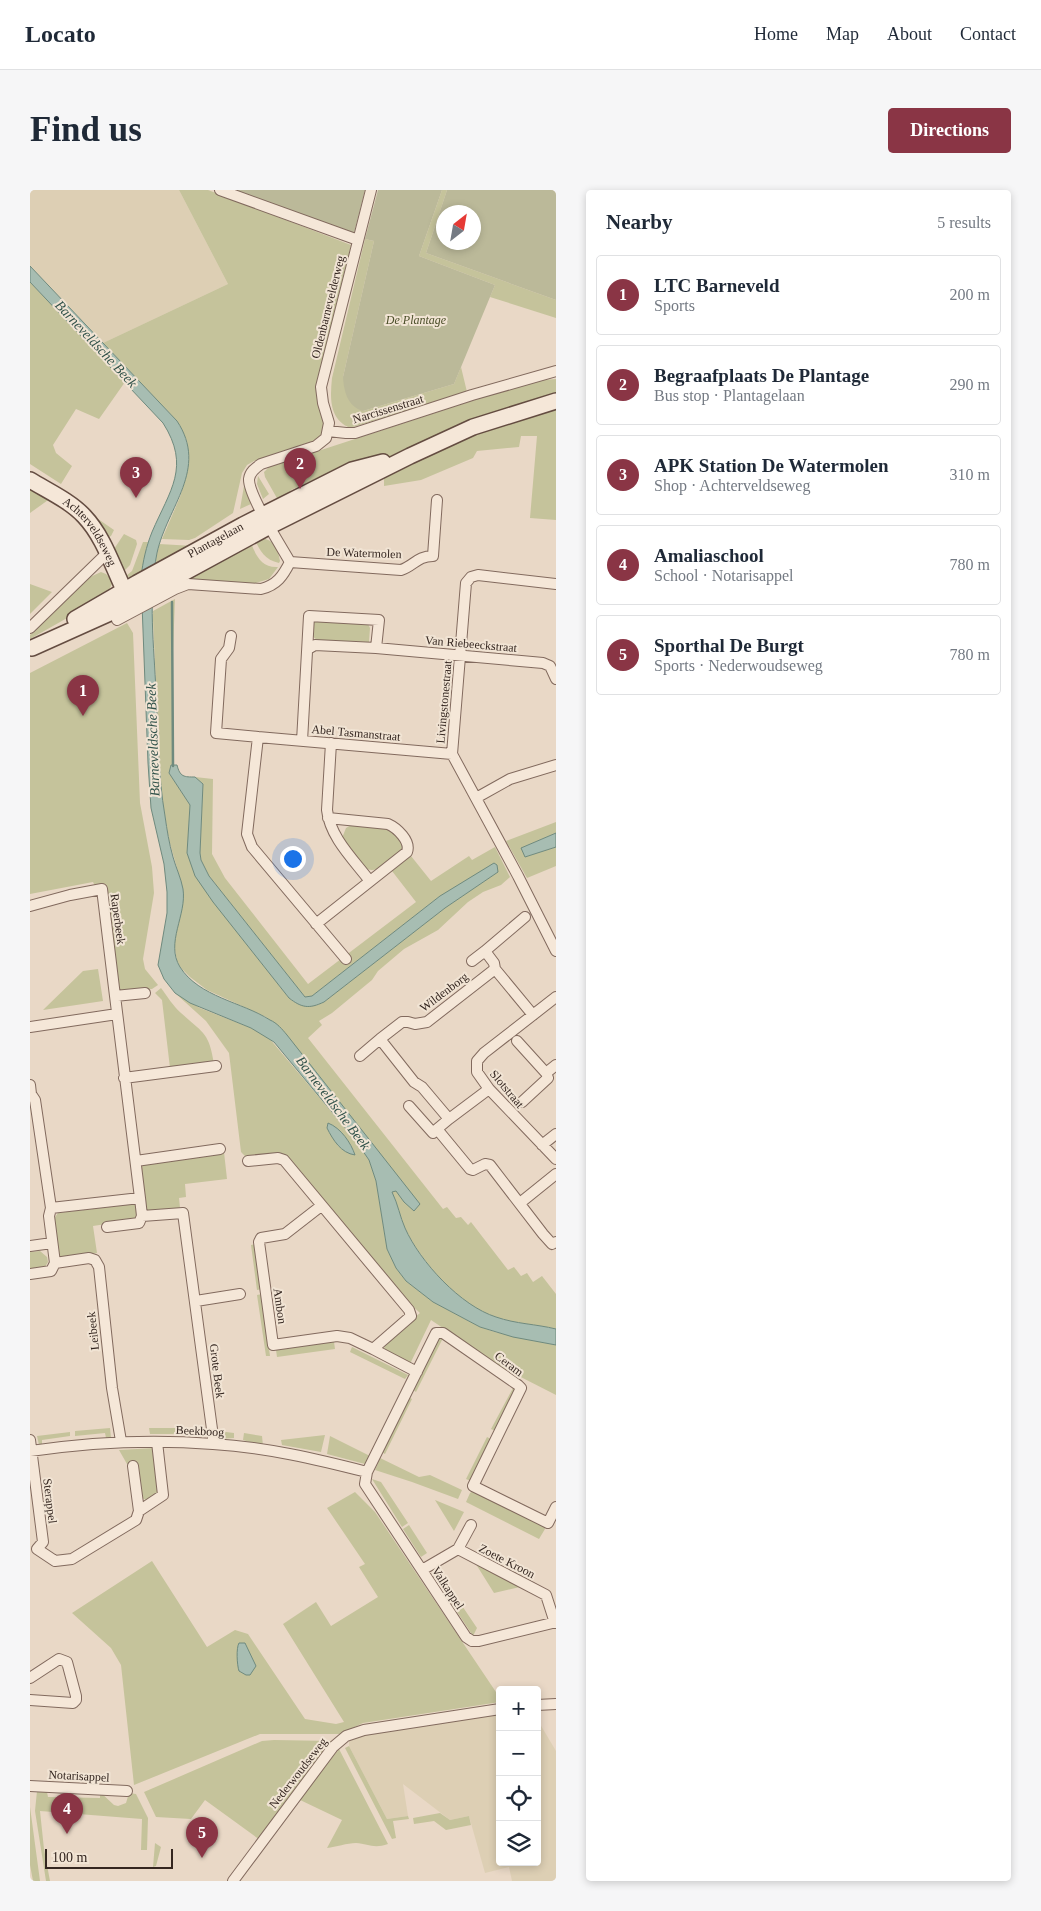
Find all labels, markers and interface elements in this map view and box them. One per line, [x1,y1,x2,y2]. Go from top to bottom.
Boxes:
text: Locato [25,21,96,47]
text: Home [754,24,798,44]
text: Map [826,24,859,44]
text: About [887,24,932,44]
text: Contact [960,24,1016,44]
button: Directions [888,108,1011,153]
text: Find us [30,110,142,149]
north arrow [436,205,481,250]
text: Nearby [606,210,673,234]
text: 5 results [937,214,991,231]
street label: Oldenbarnevelderweg [308,254,348,360]
text: LTC Barneveld [654,275,779,296]
text: 1 [619,286,627,303]
text: 200 m [950,286,990,303]
text: Sports [654,297,695,314]
water label: Barneveldsche Beek [52,298,141,391]
park label: De Plantage [385,313,447,327]
text: Begraafplaats De Plantage [654,365,869,386]
text: 2 [619,376,627,393]
text: 290 m [950,376,990,393]
text: Bus stop · Plantagelaan [654,387,805,404]
street label: Narcissenstraat [351,391,426,426]
pin: 2 [284,448,316,489]
text: APK Station De Watermolen [654,455,889,476]
pin: 3 [120,457,152,498]
text: 3 [619,466,627,483]
text: 310 m [950,466,990,483]
text: Shop · Achterveldseweg [654,477,810,494]
street label: Achterveldseweg [60,494,120,568]
street label: Plantagelaan [185,519,246,561]
street label: De Watermolen [326,545,402,561]
text: Amaliaschool [654,545,764,566]
text: 4 [619,556,627,573]
text: 780 m [950,556,990,573]
text: School · Notarisappel [654,567,794,584]
street label: Van Riebeeckstraat [424,633,518,655]
text: Sporthal De Burgt [654,635,804,656]
text: 5 [619,646,627,663]
text: 780 m [950,646,990,663]
text: Sports · Nederwoudseweg [654,657,823,674]
street label: Livingstonestraat [433,659,455,744]
pin: 1 [67,675,99,716]
water label: Barneveldsche Beek [144,682,162,797]
street label: Abel Tasmanstraat [311,722,402,744]
your location [280,846,306,872]
street label: Raperbeek [107,893,129,945]
street label: Wildenborg [417,969,471,1015]
water label: Barneveldsche Beek [293,1053,373,1153]
street label: Slotstraat [487,1067,527,1111]
street label: Ambon [271,1287,289,1325]
street label: Leibeek [84,1311,102,1351]
street label: Grote Beek [207,1343,227,1399]
street label: Ceram [492,1349,527,1380]
street label: Beekboog [175,1423,225,1439]
street label: Sterappel [40,1478,60,1525]
street label: Zoete Kroon [477,1541,537,1581]
street label: Valkappel [429,1564,467,1612]
map controls [496,1686,541,1866]
button: + [496,1686,541,1731]
button: − [496,1731,541,1776]
street label: Nederwoudseweg [266,1735,330,1811]
street label: Notarisappel [48,1767,111,1785]
button: locate [496,1776,541,1821]
pin: 4 [51,1793,83,1834]
pin: 5 [186,1817,218,1858]
button: layers [496,1821,541,1866]
scale bar [45,1846,172,1869]
text: 100 m [52,1850,87,1865]

